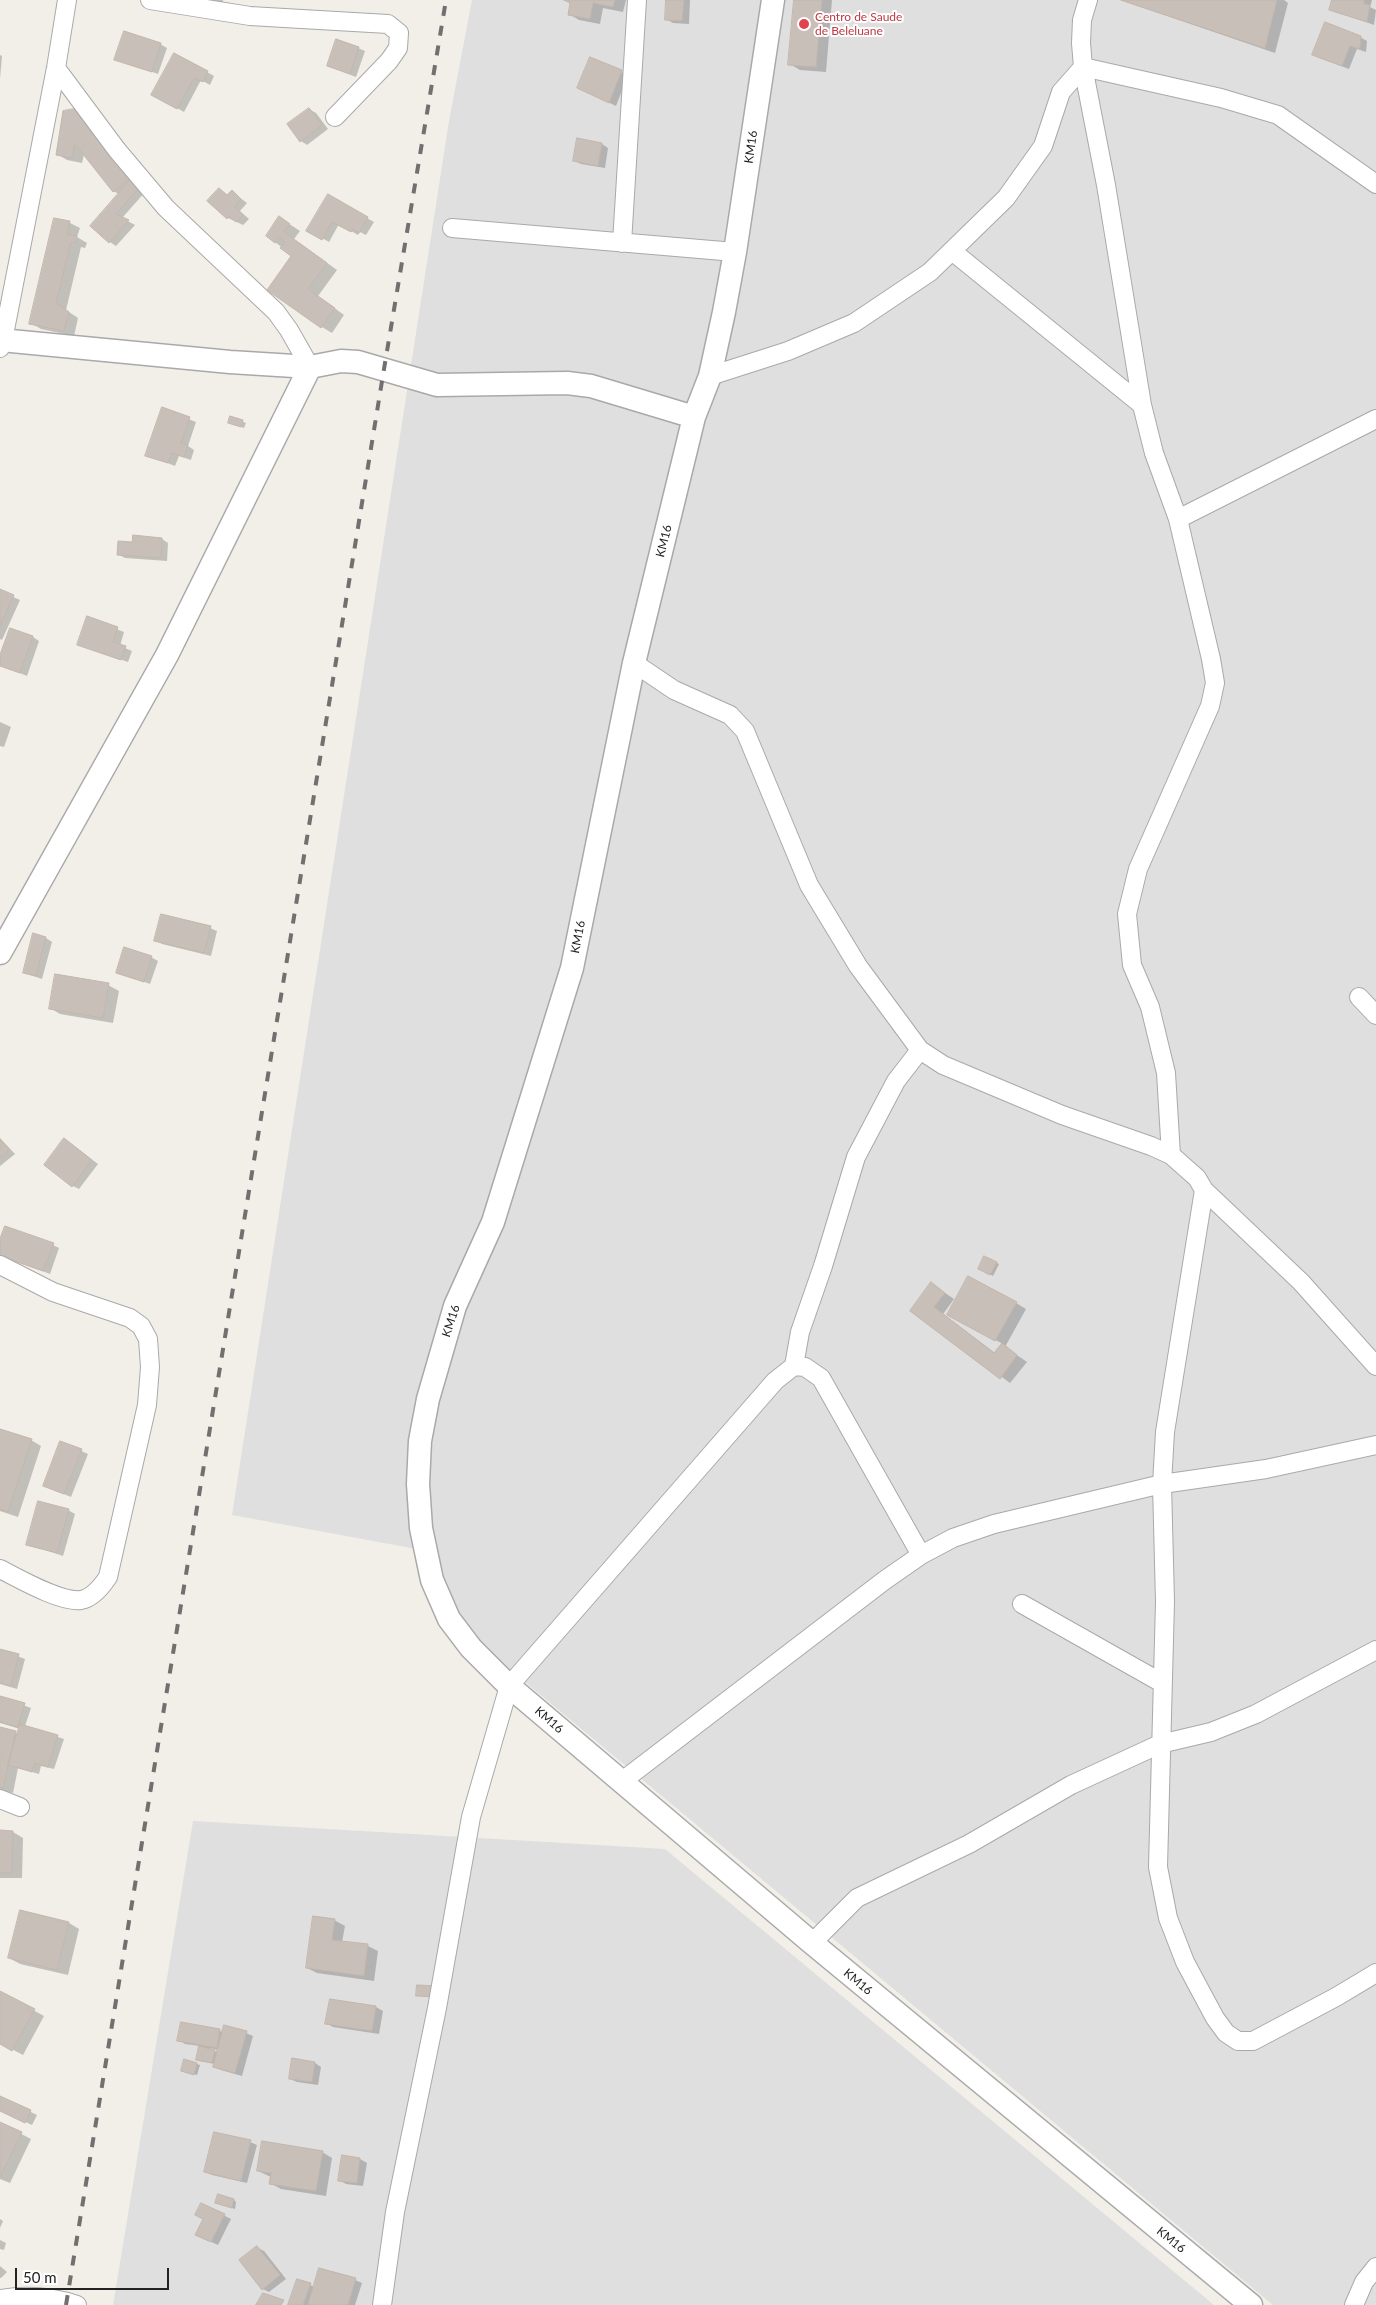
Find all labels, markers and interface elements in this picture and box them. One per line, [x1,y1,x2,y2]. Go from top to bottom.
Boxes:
place label: Centro de Saude de Beleluane [815,10,902,38]
marker: Centro de Saude de Beleluane [797,17,811,31]
street label: KM16 [742,130,760,164]
street label: KM16 [653,523,675,559]
street label: KM16 [568,919,588,955]
street label: KM16 [439,1303,463,1339]
street label: KM16 [532,1704,566,1736]
street label: KM16 [841,1966,875,1998]
street label: KM16 [1154,2224,1188,2256]
scale bar [18,2258,171,2290]
text: 50 m [23,2268,57,2286]

